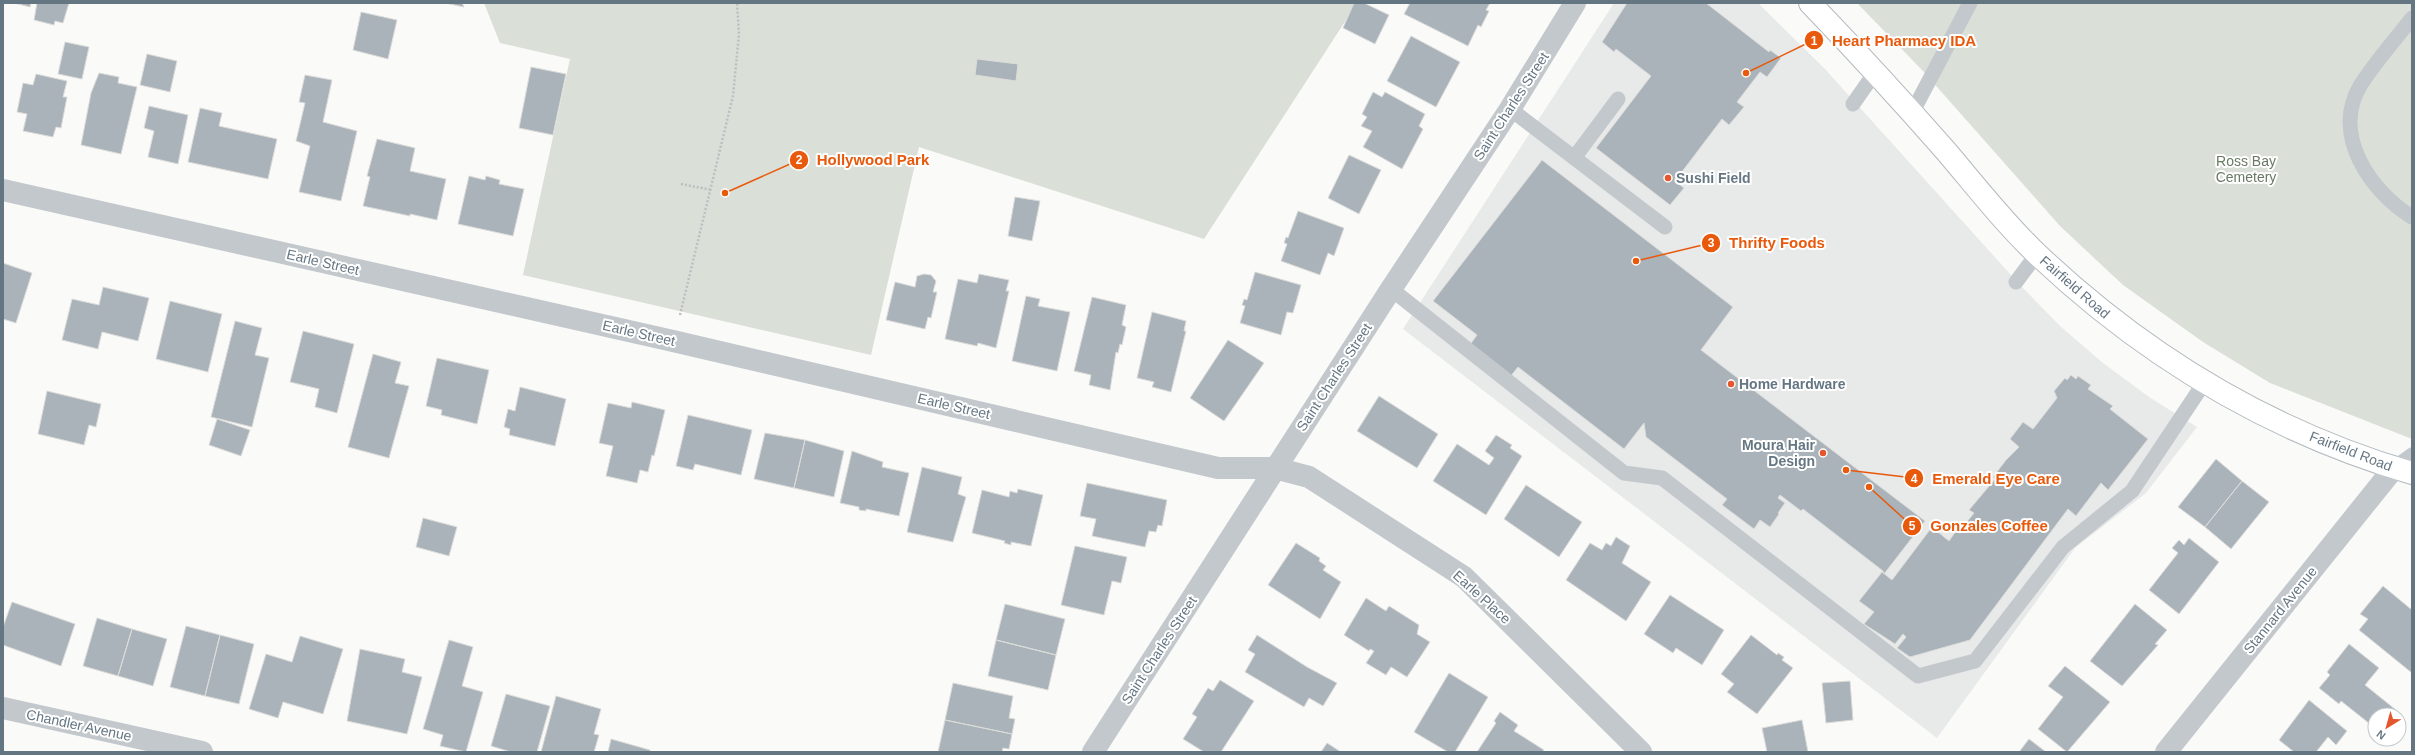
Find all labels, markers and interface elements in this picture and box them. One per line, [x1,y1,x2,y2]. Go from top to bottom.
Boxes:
callout: Heart Pharmacy IDA [1804,27,1984,54]
text: Heart Pharmacy IDA [1832,32,1976,49]
text: 1 [1811,34,1818,48]
street label: Saint Charles Street [1470,49,1552,163]
callout: Hollywood Park [789,147,937,174]
text: Hollywood Park [817,151,930,168]
text: 2 [796,153,803,167]
park label: Ross Bay Cemetery [2216,153,2276,185]
place label: Sushi Field [1676,170,1751,186]
marker: Sushi Field [1663,173,1673,183]
callout: Thrifty Foods [1701,230,1833,257]
text: Thrifty Foods [1729,234,1825,251]
text: 3 [1708,236,1715,250]
street label: Earle Street [285,246,361,278]
street label: Fairfield Road [2037,252,2113,322]
street label: Earle Street [601,317,677,349]
street label: Saint Charles Street [1293,320,1375,434]
place label: Home Hardware [1739,376,1846,392]
marker: Home Hardware [1726,379,1736,389]
street label: Earle Street [916,390,992,422]
street label: Fairfield Road [2307,428,2395,474]
place label: Moura Hair Design [1742,437,1816,469]
marker: Moura Hair Design [1818,448,1828,458]
callout: Emerald Eye Care [1904,465,2068,492]
text: Emerald Eye Care [1932,470,2060,487]
text: 4 [1911,472,1918,486]
callout: Gonzales Coffee [1902,512,2056,539]
text: Gonzales Coffee [1930,517,2048,534]
text: 5 [1909,519,1916,533]
street label: Stannard Avenue [2240,563,2320,657]
street label: Earle Place [1450,567,1514,627]
street label: Saint Charles Street [1118,593,1200,707]
street label: Chandler Avenue [25,706,133,744]
north arrow [2367,707,2407,747]
text: N [2374,728,2388,742]

